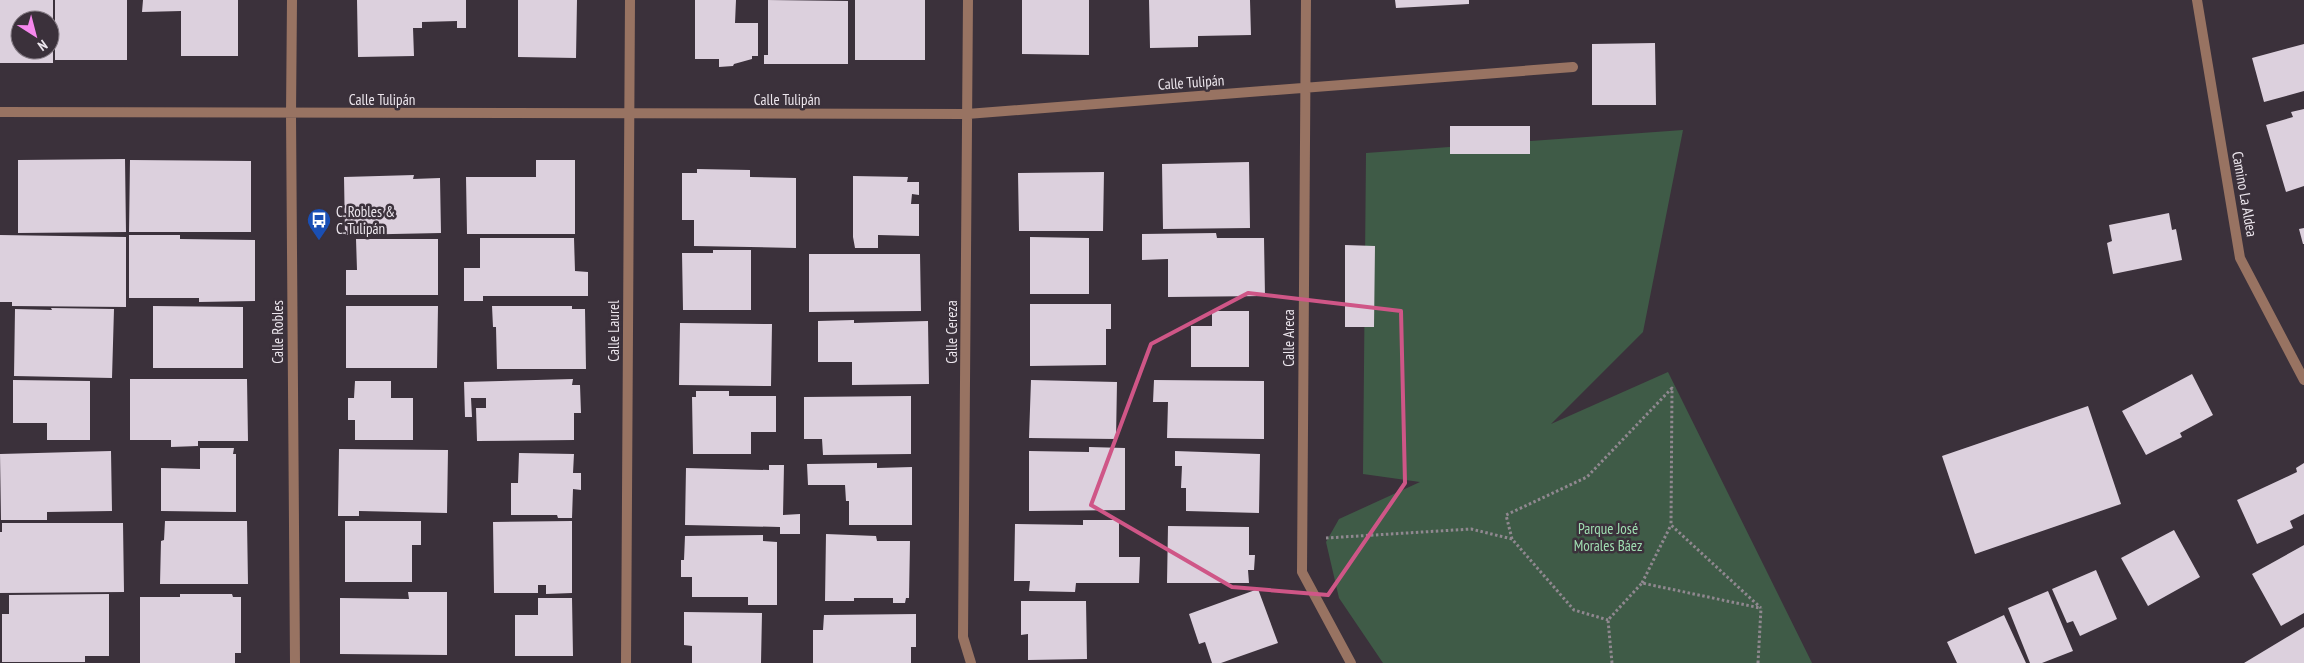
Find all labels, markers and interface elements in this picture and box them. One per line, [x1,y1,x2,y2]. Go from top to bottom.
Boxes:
north arrow [10,10,60,60]
text: N [34,36,51,55]
street label: Calle Tulipán [1157,70,1225,94]
street label: Calle Tulipán [349,90,415,109]
street label: Calle Tulipán [754,90,820,109]
street label: Camino La Aldea [2228,150,2262,238]
place label: C. Robles & C. Tulipán [336,202,395,238]
bus stop icon: C. Robles & C. Tulipán [306,207,332,241]
street label: Calle Robles [268,300,287,364]
street label: Calle Laurel [604,300,623,362]
street label: Calle Cereza [942,300,961,364]
street label: Calle Areca [1279,309,1298,367]
park label: Parque José Morales Báez [1574,519,1642,555]

